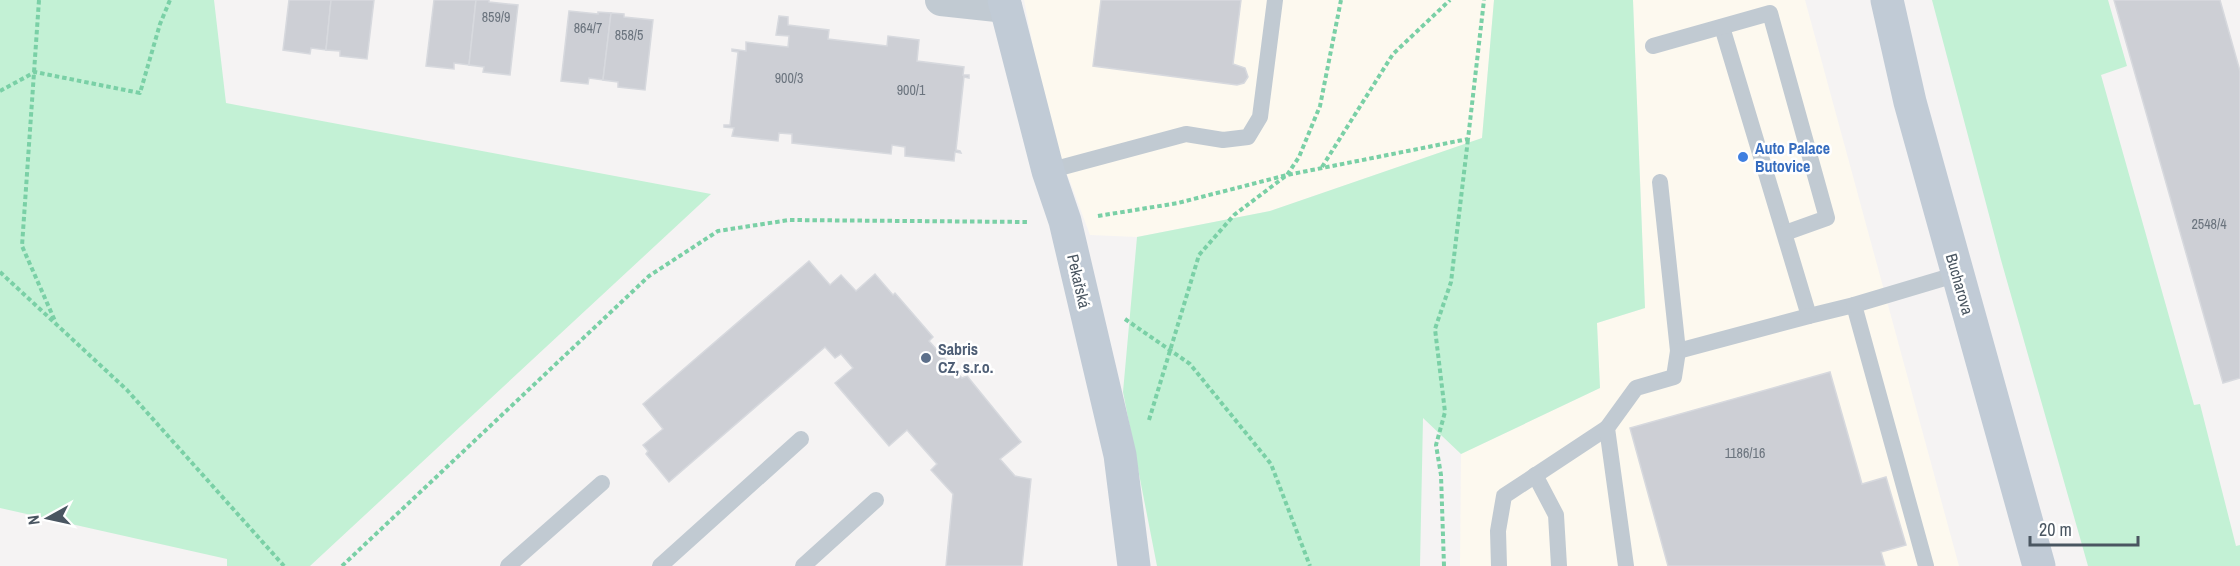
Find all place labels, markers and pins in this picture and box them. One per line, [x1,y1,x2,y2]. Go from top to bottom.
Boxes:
place label: Auto Palace Butovice [1755,137,1830,177]
marker: Auto Palace Butovice [1736,150,1750,164]
place label: Sabris CZ, s.r.o. [938,338,993,378]
marker: Sabris CZ, s.r.o. [919,351,933,365]

